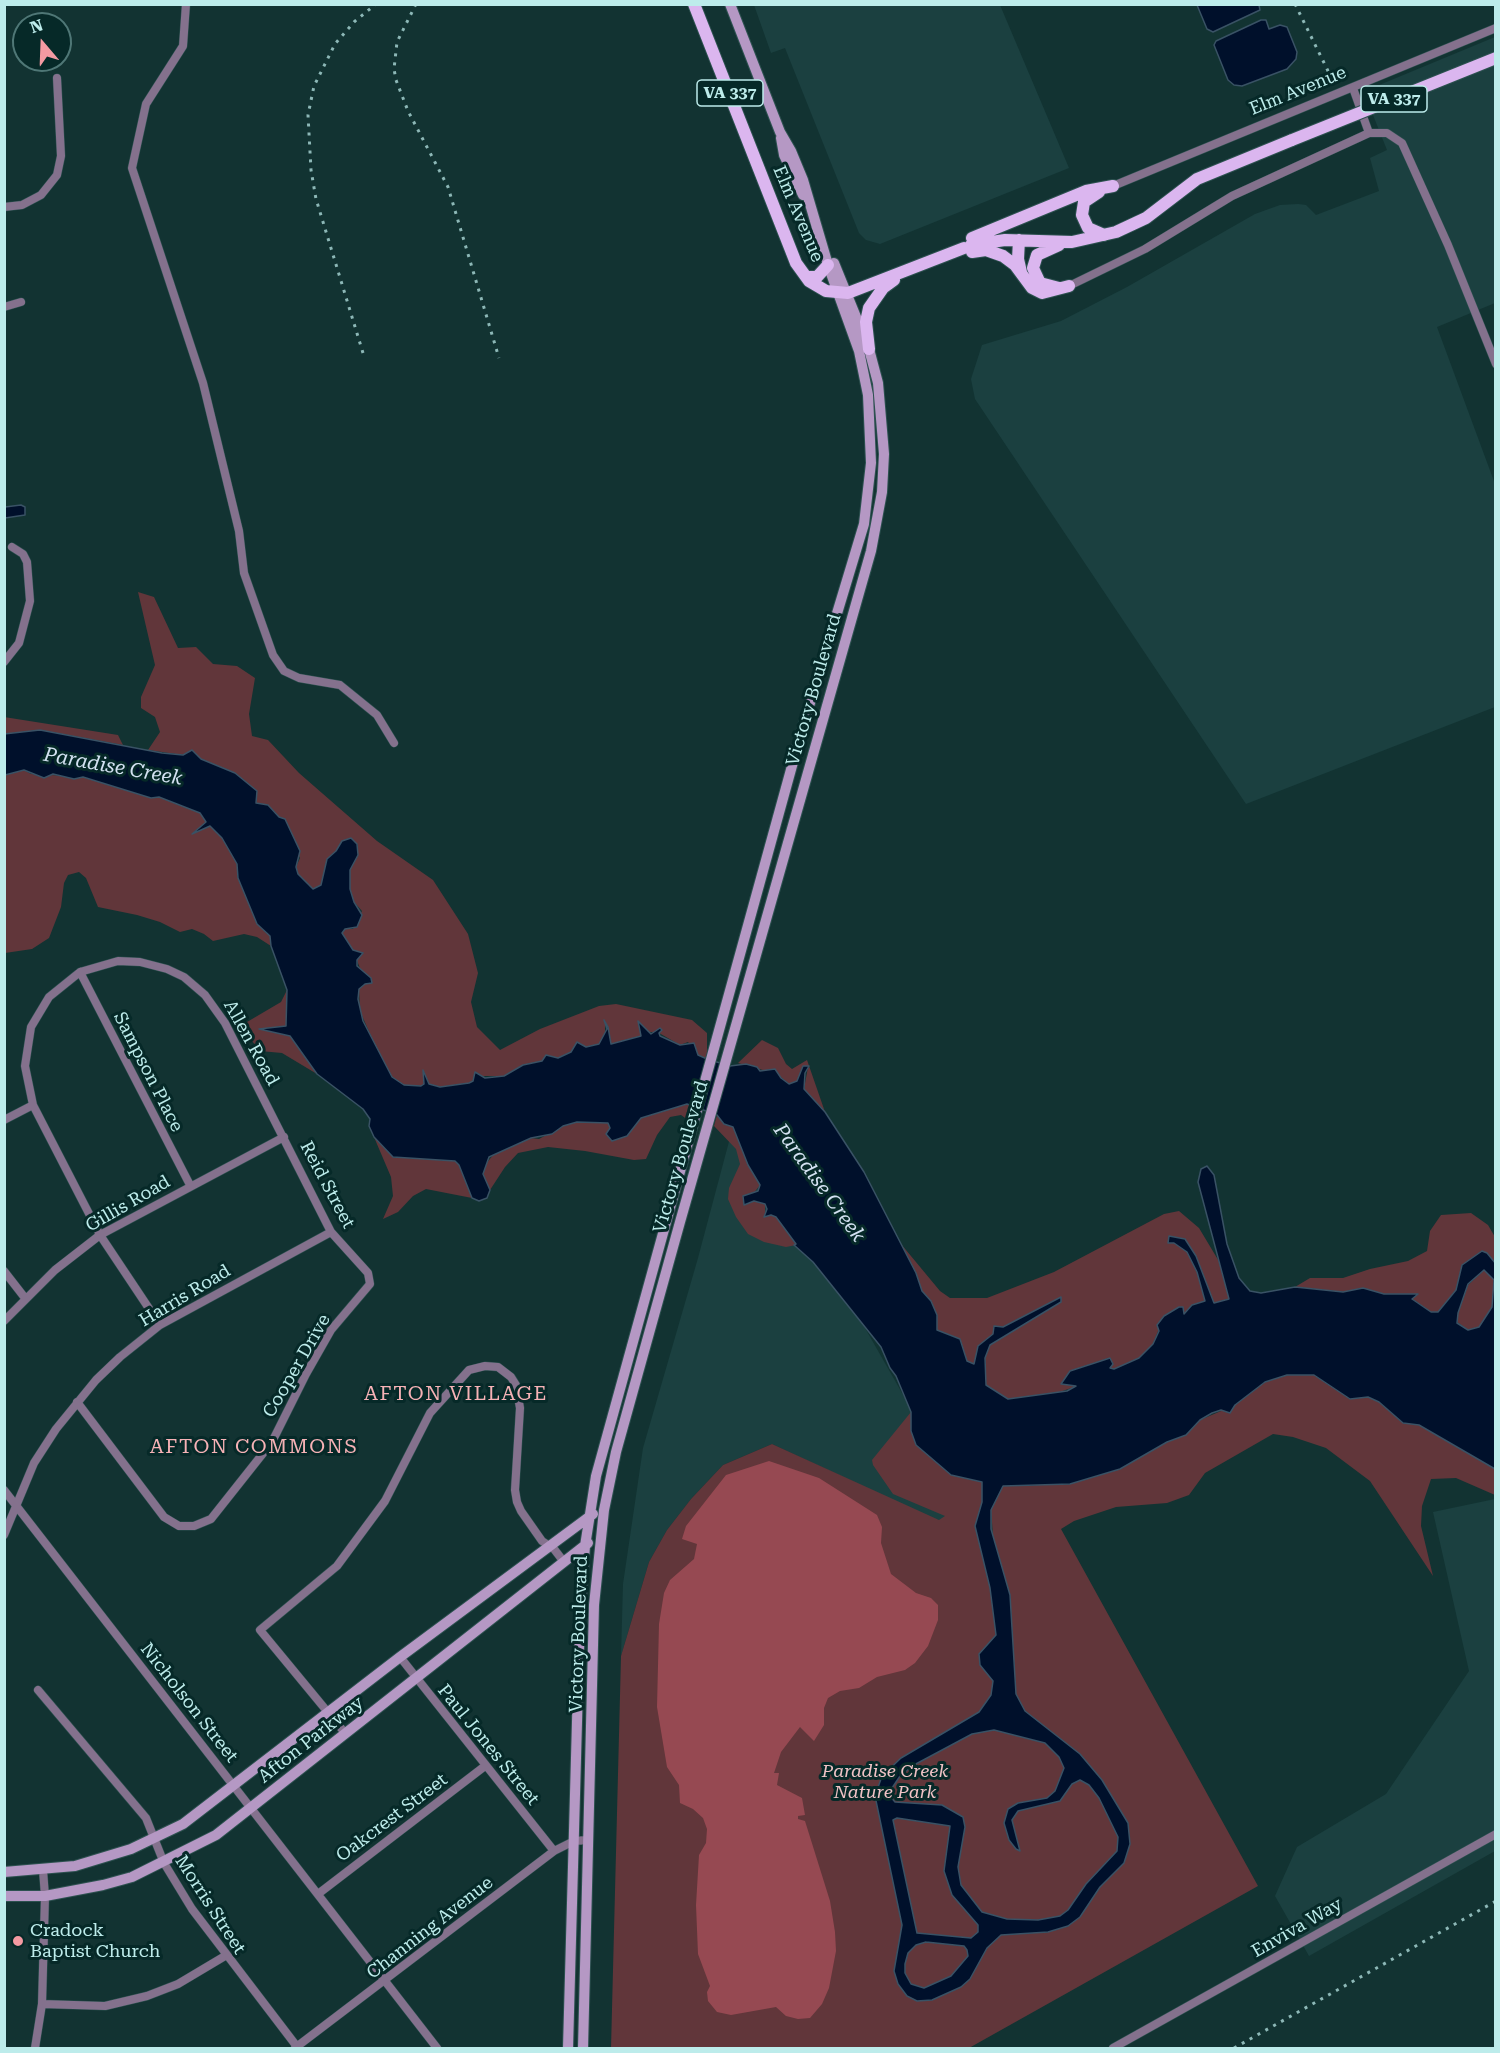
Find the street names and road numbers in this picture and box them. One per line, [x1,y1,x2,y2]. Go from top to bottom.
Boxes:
street label: Elm Avenue [1246,62,1350,120]
road number: VA 337 [697,80,763,106]
road number: VA 337 [1361,86,1427,112]
street label: Elm Avenue [768,163,828,265]
street label: Victory Boulevard [782,611,846,769]
street label: Allen Road [219,997,283,1089]
street label: Sampson Place [109,1009,187,1135]
street label: Victory Boulevard [649,1078,713,1236]
street label: Reid Street [295,1138,359,1232]
street label: Gillis Road [82,1171,174,1237]
street label: Harris Road [135,1260,235,1332]
street label: Cooper Drive [259,1310,335,1422]
street label: Victory Boulevard [565,1555,593,1713]
street label: Nicholson Street [136,1639,242,1767]
street label: Paul Jones Street [433,1680,543,1810]
street label: Afton Parkway [254,1692,368,1788]
street label: Oakcrest Street [332,1769,452,1867]
street label: Morris Street [170,1852,250,1958]
street label: Channing Avenue [363,1872,497,1984]
street label: Enviva Way [1248,1893,1346,1963]

